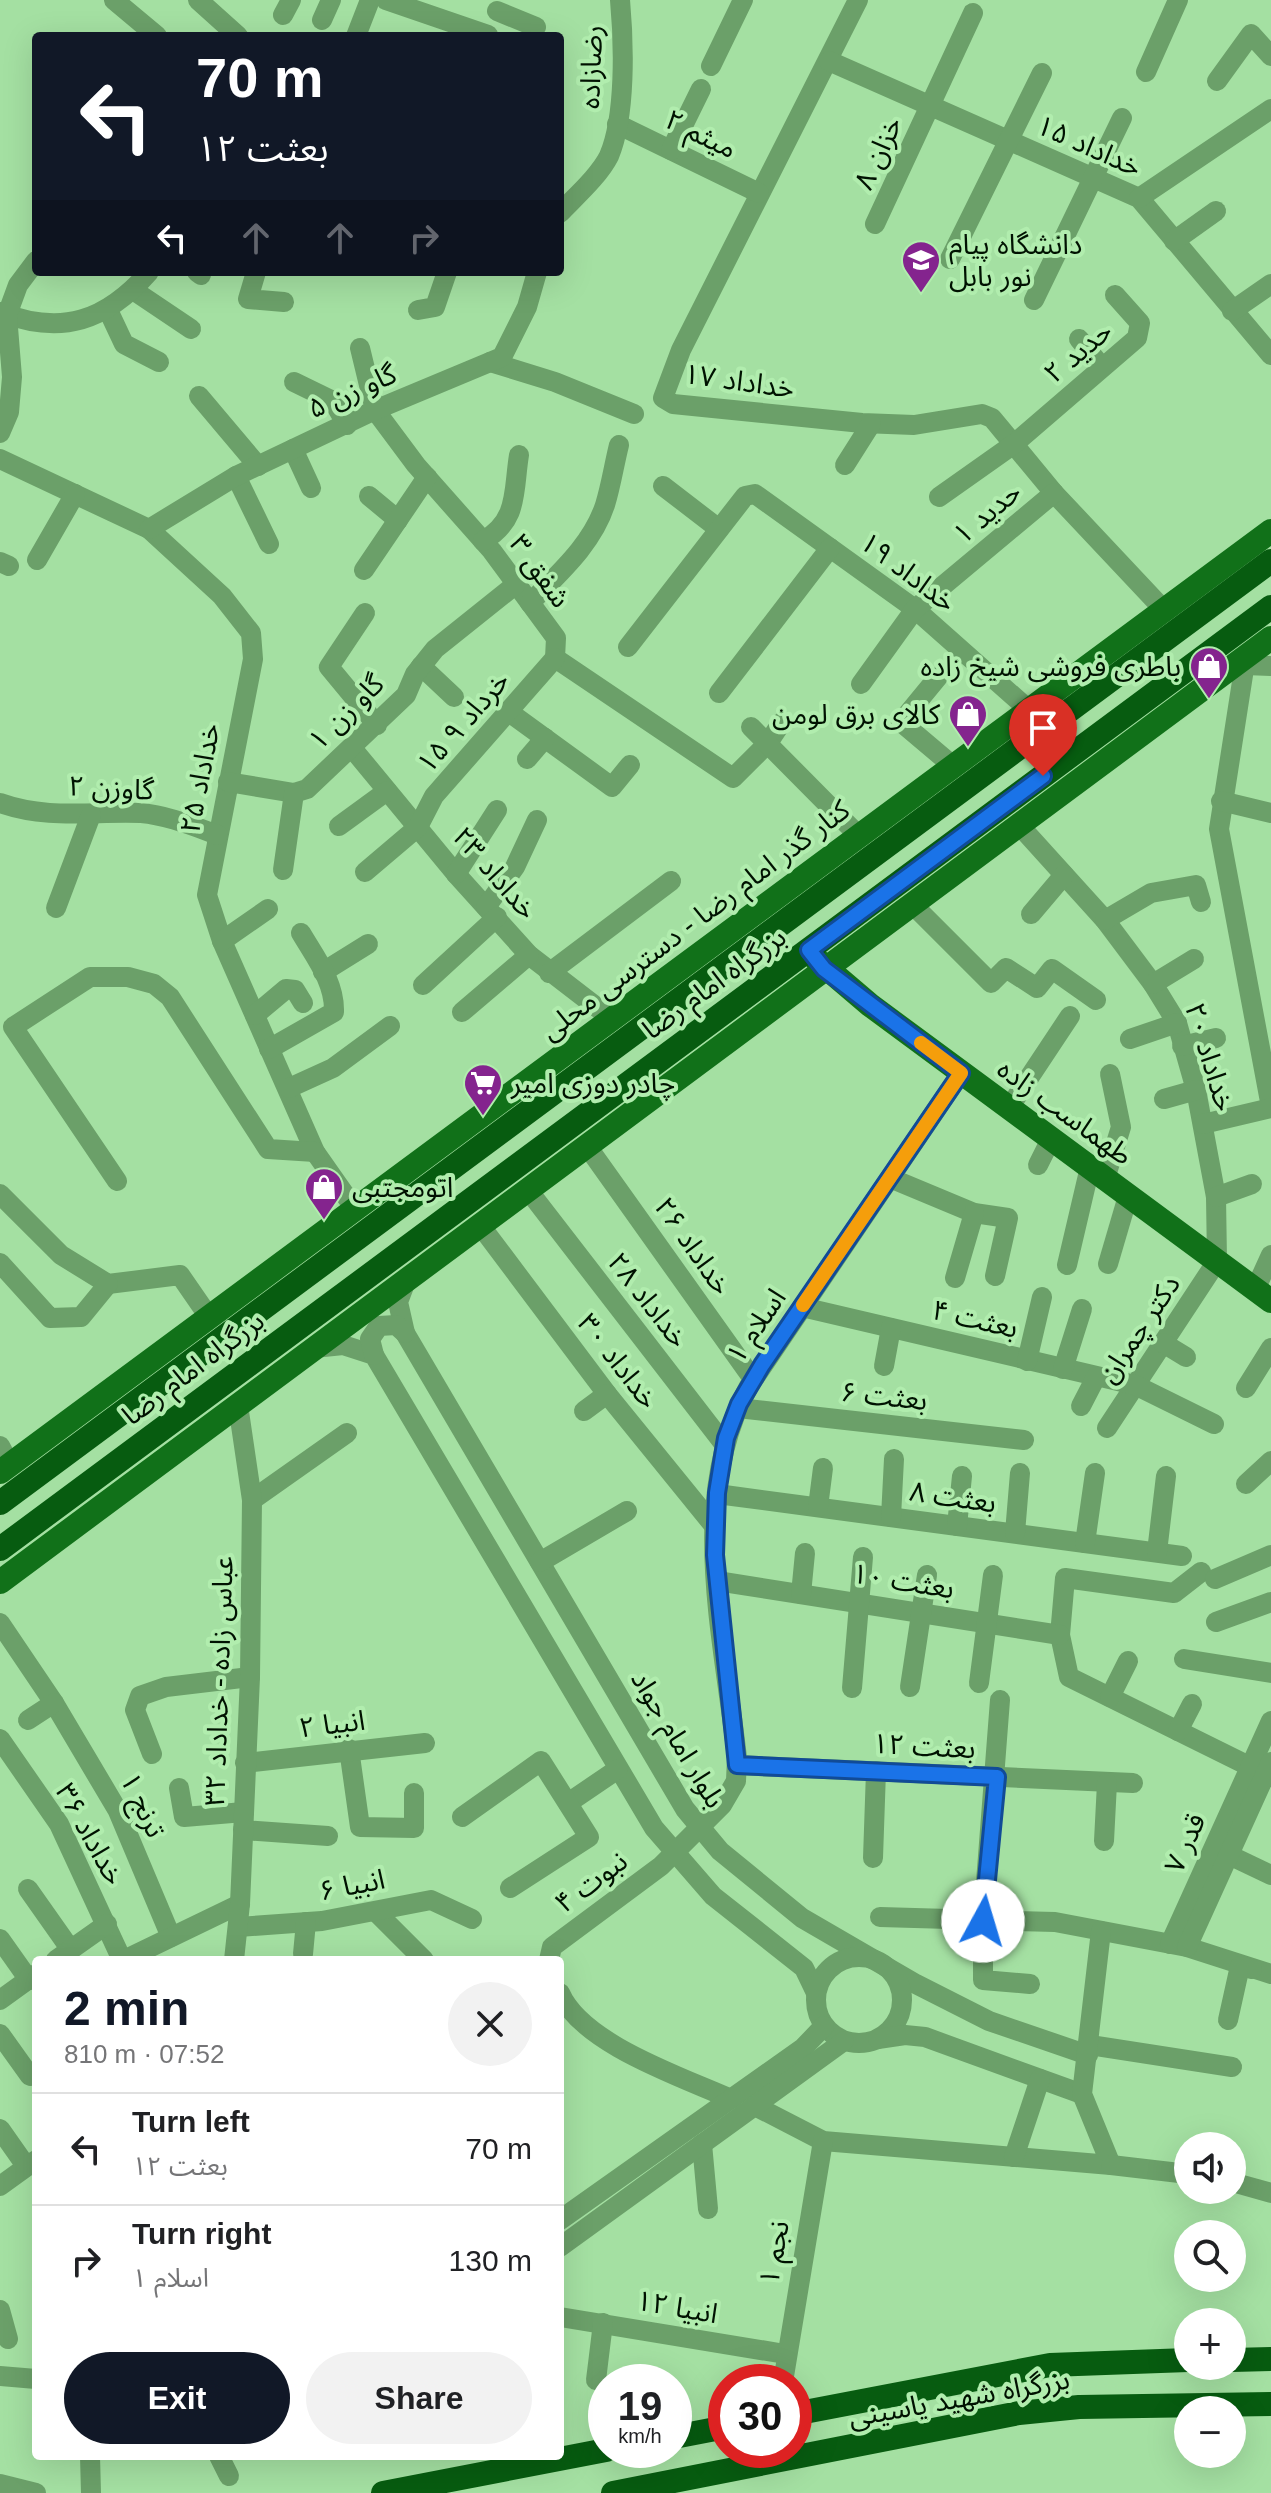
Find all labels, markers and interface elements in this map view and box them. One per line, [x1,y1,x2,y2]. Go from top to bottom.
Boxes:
street label: رضازاده [574,25,609,109]
text: 70 m [196,46,324,109]
icon: left [64,64,168,168]
street label: میثم ۲ [658,104,742,170]
street label: خداداد ۱۵ [1032,109,1146,183]
street label: خزان ۸ [848,112,909,195]
text: بعثت ۱۲ [196,128,328,169]
icon: left [150,216,194,260]
icon: ahead [234,216,278,260]
icon: ahead [318,216,362,260]
icon: right [402,216,446,260]
place label: دانشگاه پیام نور بابل [949,229,1082,293]
school or university icon: دانشگاه پیام نور بابل [900,239,942,294]
street label: حدید ۲ [1038,315,1118,389]
street label: گاو زن ۵ [303,358,402,425]
street label: خداداد ۱۷ [682,358,796,404]
street label: حدید ۱ [947,476,1027,550]
street label: خداداد ۱۹ [854,526,962,618]
street label: شفق ۳ [502,529,577,615]
shop icon: باطری فروشی شیخ زاده [1188,645,1230,700]
place label: باطری فروشی شیخ زاده [920,651,1181,687]
street label: ۱۵ خرداد ۹ [411,665,516,780]
street label: گاو زن ۱ [302,668,391,757]
shop icon: کالای برق لومن [947,693,989,748]
pin [1009,694,1077,776]
place label: کالای برق لومن [772,699,940,731]
icon: arrive [1021,706,1065,750]
street label: خداداد ۲۵ [174,720,226,836]
street label: گاوزن ۲ [67,770,155,807]
street label: کنار گذر امام رضا - دسترسی محلی [535,794,859,1050]
street label: خداداد ۲۳ [447,821,543,925]
street label: بزرگراه امام رضا [636,921,794,1049]
street label: خداداد ۲۰ [1179,999,1241,1115]
street label: طهماسب زاده [991,1053,1138,1172]
supermarket icon: چادر دوزی امیر [462,1062,504,1117]
place label: چادر دوزی امیر [510,1068,675,1101]
shop icon: اتومجتبی [303,1166,345,1221]
place label: اتومجتبی [352,1172,453,1204]
street label: خداداد ۲۶ [648,1192,738,1300]
street label: خداداد ۲۸ [602,1247,694,1353]
street label: دکتر چمران [1092,1269,1188,1390]
street label: اسلام ۱ [720,1283,796,1372]
street label: بعثت ۴ [929,1294,1021,1344]
street label: بزرگراه امام رضا [116,1305,273,1435]
street label: خداداد ۳۰ [572,1308,664,1414]
street label: بعثت ۶ [839,1376,929,1416]
street label: بعثت ۸ [908,1476,998,1518]
street label: عباس زاده - خداداد ۳۲ [199,1555,240,1807]
street label: بعثت ۱۰ [850,1558,956,1604]
street label: بلوار امام جواد [621,1665,731,1816]
street label: انبیا ۲ [297,1705,367,1743]
street label: بعثت ۱۲ [872,1728,976,1764]
street label: ترنج ۱ [110,1768,172,1845]
street label: خداداد ۳۶ [49,1778,131,1890]
street label: قدر ۷ [1158,1809,1213,1878]
street label: نبوت ۴ [549,1845,634,1920]
street label: انبیا ۶ [317,1863,387,1907]
position arrow [941,1879,1025,1963]
text: 2 min [64,1982,189,2035]
button: close [448,1982,532,2066]
text: 810 m · 07:52 [64,2039,224,2069]
text: Turn left [132,2105,250,2138]
icon: left [64,2127,108,2171]
text: 70 m [465,2132,532,2165]
map controls [1174,2132,1246,2468]
button: sound [1174,2132,1246,2204]
text: بعثت ۱۲ [132,2151,228,2181]
text: Turn right [132,2217,271,2250]
street label: نجم ۱ [753,2218,801,2289]
button: search [1174,2220,1246,2292]
icon: right [64,2239,108,2283]
text: 130 m [449,2244,532,2277]
text: اسلام ۱ [132,2263,209,2293]
street label: انبیا ۱۲ [634,2285,720,2329]
button: + [1174,2308,1246,2380]
button: Exit [64,2352,290,2444]
button: Share [306,2352,532,2444]
street label: بزرگراه شهید یاسینی [846,2363,1072,2434]
speed limit sign: 30 [708,2364,812,2468]
text: 19 [618,2384,662,2428]
button: − [1174,2396,1246,2468]
text: km/h [618,2425,662,2447]

